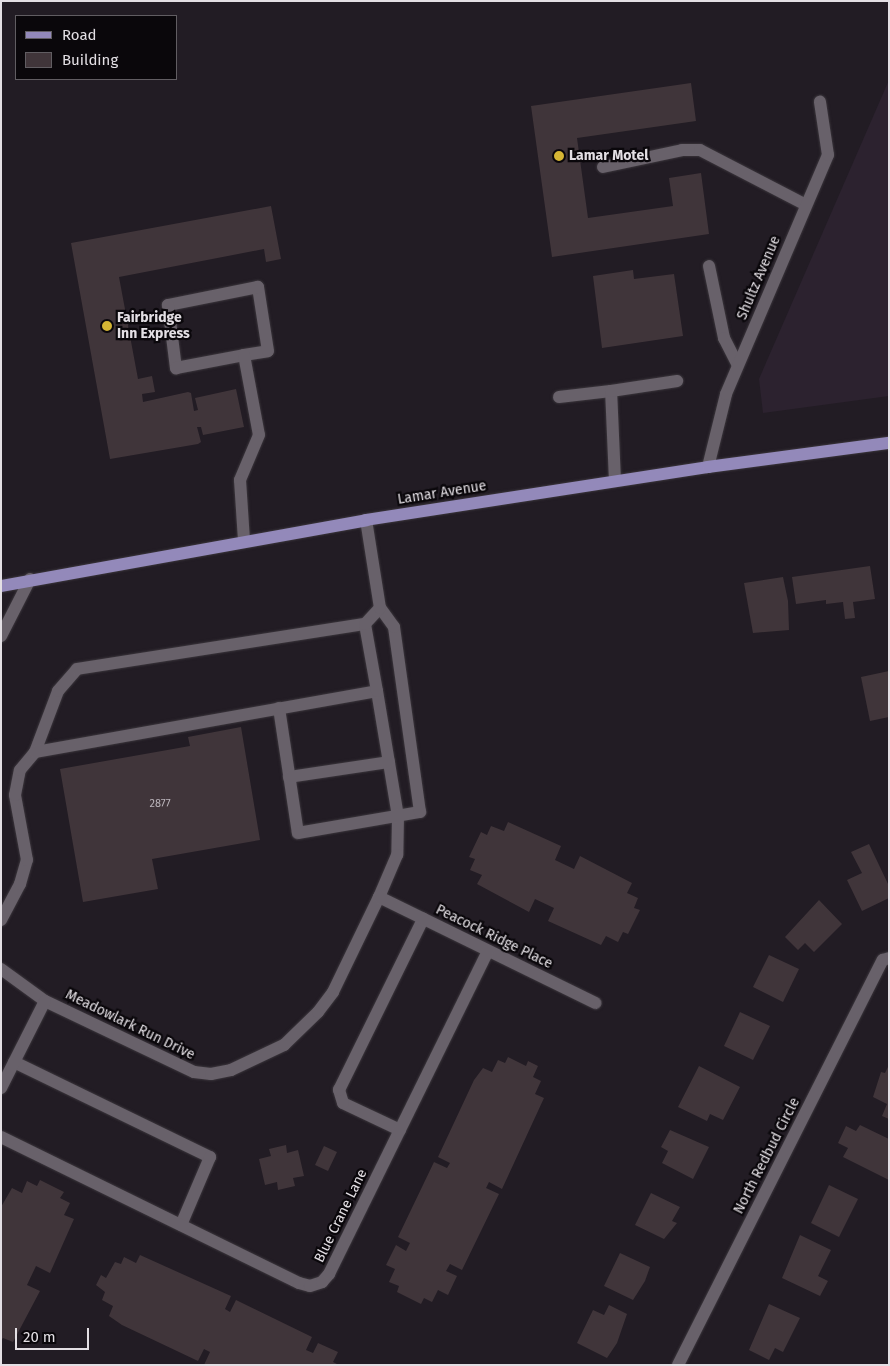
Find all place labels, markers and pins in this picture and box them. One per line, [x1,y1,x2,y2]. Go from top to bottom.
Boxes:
place label: Lamar Motel [569,148,648,164]
marker: Lamar Motel [553,150,565,162]
place label: Fairbridge Inn Express [117,310,190,342]
marker: Fairbridge Inn Express [101,320,113,332]

